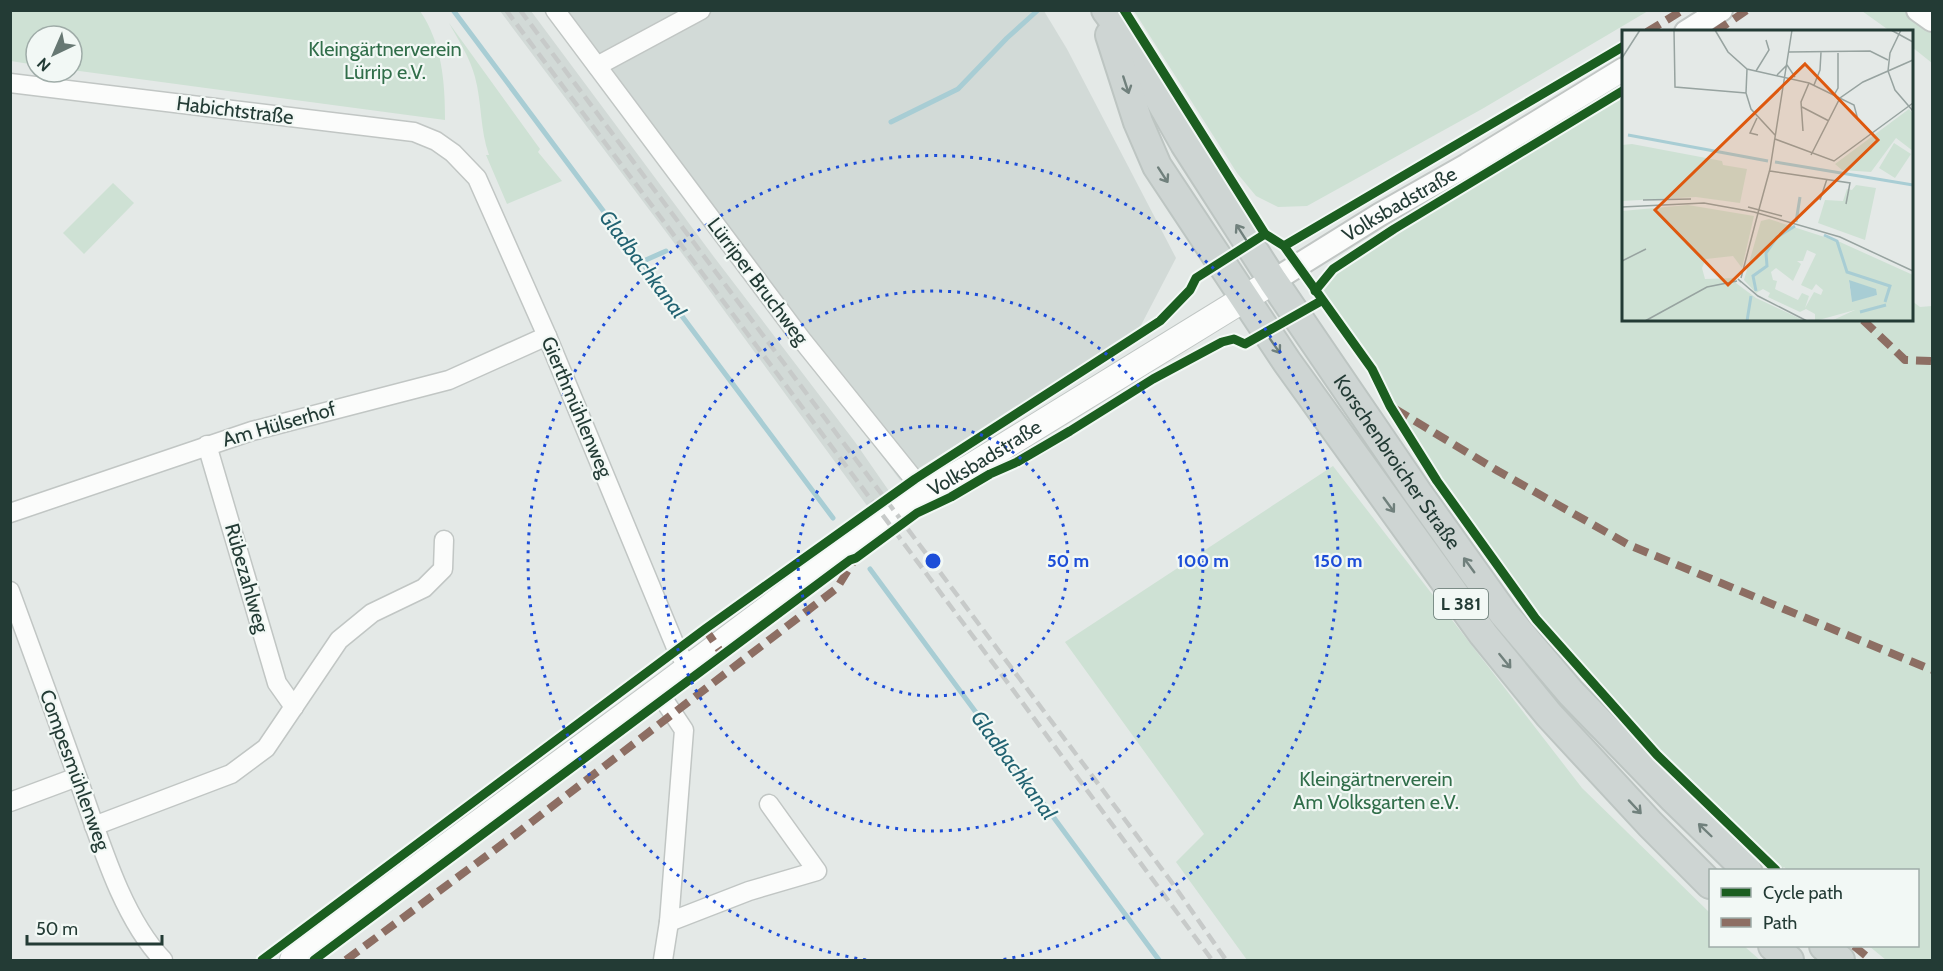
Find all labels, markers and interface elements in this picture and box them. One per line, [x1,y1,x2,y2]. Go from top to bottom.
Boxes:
north arrow [24,24,84,84]
inset map [1622,30,1913,321]
park label: Kleingärtnerverein Lürrip e.V. [308,37,462,84]
text: N [33,54,55,75]
one-way arrow [1121,75,1132,94]
street label: Habichtstraße [175,91,295,129]
street label: Volksbadstraße [1338,161,1461,247]
one-way arrow [1158,166,1170,183]
water label: Gladbachkanal [594,205,692,323]
street label: Lürriper Bruchweg [703,213,814,350]
one-way arrow [1235,223,1248,240]
street label: Gierthmühlenweg [536,333,618,482]
one-way arrow [1269,338,1282,354]
street label: Korschenbroicher Straße [1329,370,1466,554]
street label: Am Hülserhof [220,396,339,452]
street label: Volksbadstraße [923,414,1046,501]
one-way arrow [1383,496,1395,512]
street label: Rübezahlweg [220,521,274,636]
text: 50 m [1047,550,1089,572]
text: 100 m [1177,550,1229,572]
text: 150 m [1314,550,1362,572]
centre of rings [923,551,943,571]
one-way arrow [1463,558,1476,574]
road number: L 381 [1434,589,1488,619]
one-way arrow [1499,653,1512,669]
street label: Compesmühlenweg [35,686,116,855]
water label: Gladbachkanal [966,706,1062,825]
park label: Kleingärtnerverein Am Volksgarten e.V. [1293,767,1459,814]
one-way arrow [1627,800,1642,815]
one-way arrow [1697,822,1712,837]
legend [1709,869,1919,947]
text: Cycle path [1763,882,1843,904]
scale bar [27,908,162,946]
text: Path [1763,912,1797,934]
text: 50 m [36,918,78,940]

